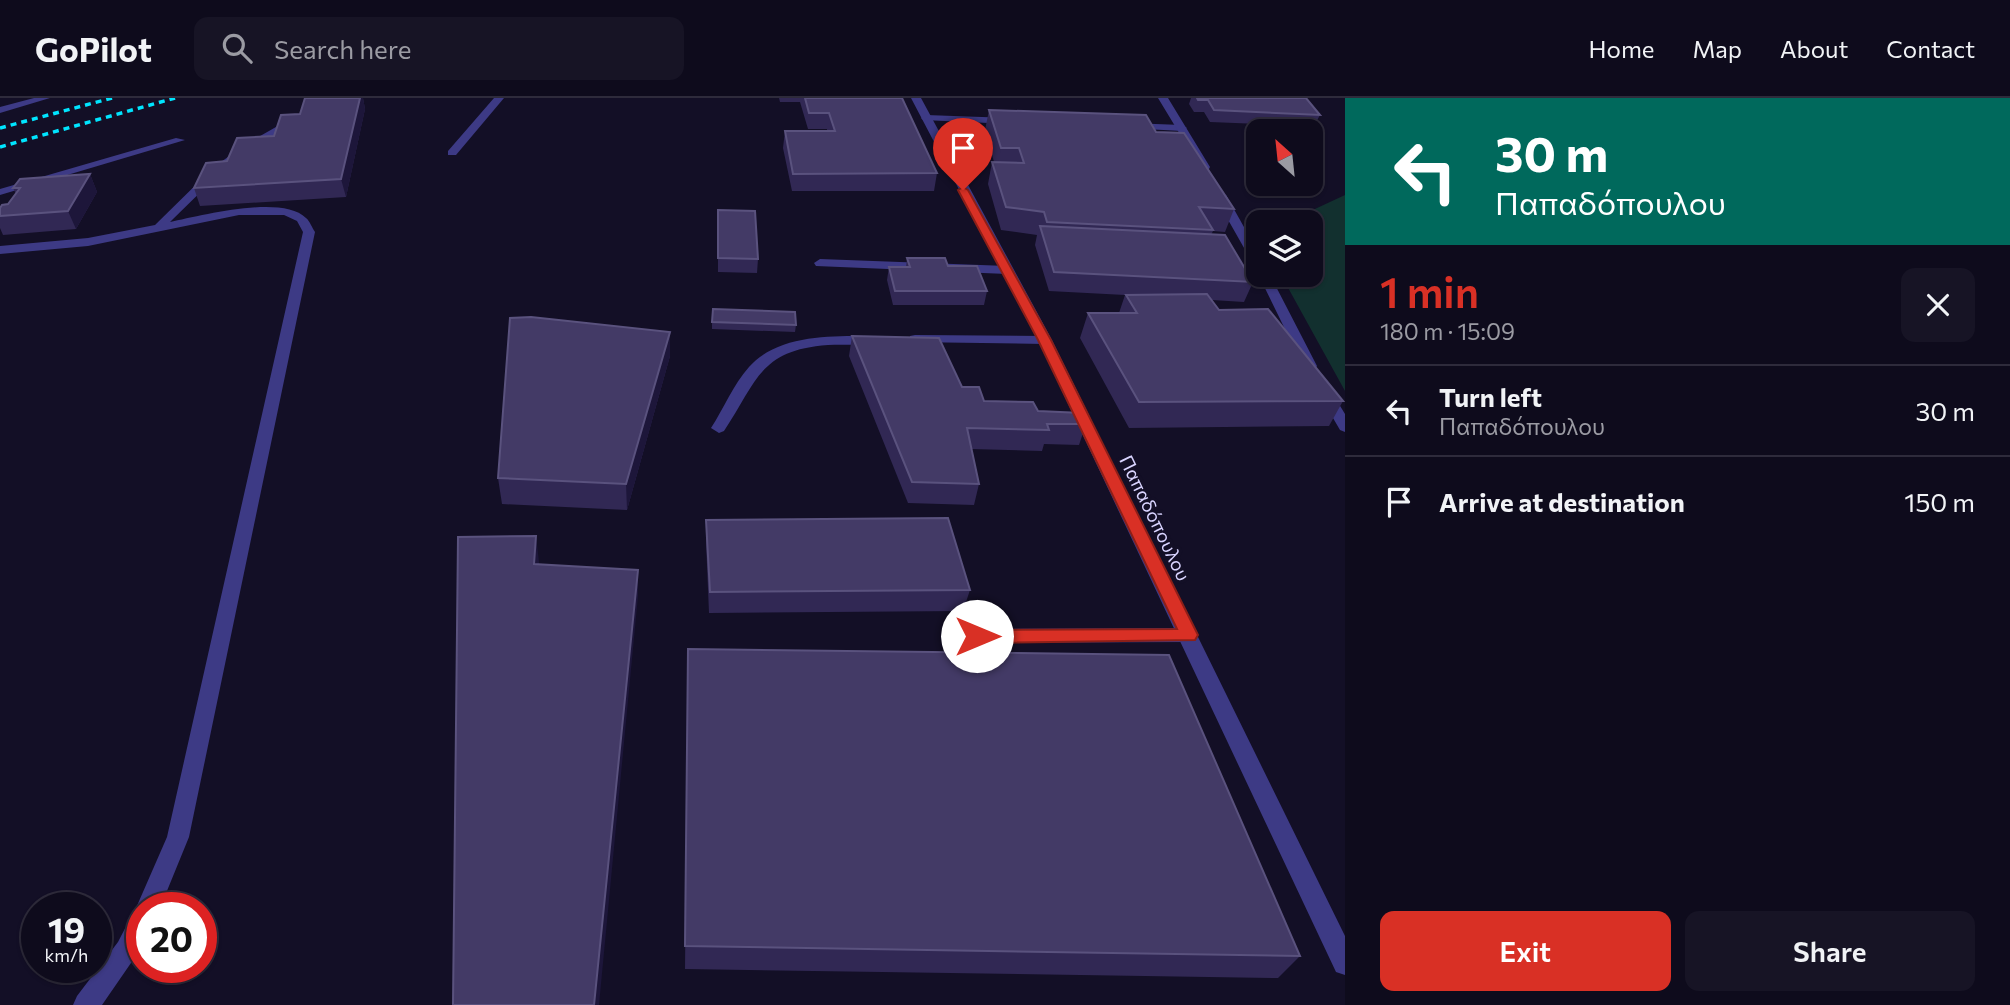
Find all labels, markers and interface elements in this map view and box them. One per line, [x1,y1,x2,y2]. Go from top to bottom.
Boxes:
search box [194,17,684,80]
text: GoPilot [35,28,152,69]
icon: search [218,29,256,67]
text: Search here [274,33,411,64]
text: Home [1589,34,1655,63]
text: Map [1693,34,1742,63]
text: About [1780,34,1848,63]
text: Contact [1886,34,1975,63]
pin [933,118,993,190]
north arrow [1246,119,1323,196]
map controls [1246,119,1323,287]
text: 30 m [1495,122,1608,182]
icon: left [1380,126,1471,217]
icon: arrive [944,129,982,167]
text: Παπαδόπουλου [1495,182,1726,222]
button: layers [1246,210,1323,287]
text: 1 min [1380,265,1479,317]
button: close [1901,268,1975,342]
text: 180 m · 15:09 [1380,317,1515,345]
text: Turn left [1439,381,1542,412]
icon: left [1380,392,1418,430]
text: 30 m [1916,395,1975,426]
text: Παπαδόπουλου [1439,412,1605,440]
street label: Παπαδόπουλου [1115,451,1196,584]
icon: arrive [1380,483,1418,521]
text: Arrive at destination [1439,486,1685,517]
text: 150 m [1904,486,1975,517]
position arrow [940,599,1014,673]
speed limit sign: 20 [126,892,217,983]
text: 19 [48,907,85,950]
button: Exit [1380,911,1671,991]
button: Share [1685,911,1975,991]
text: km/h [45,944,88,966]

